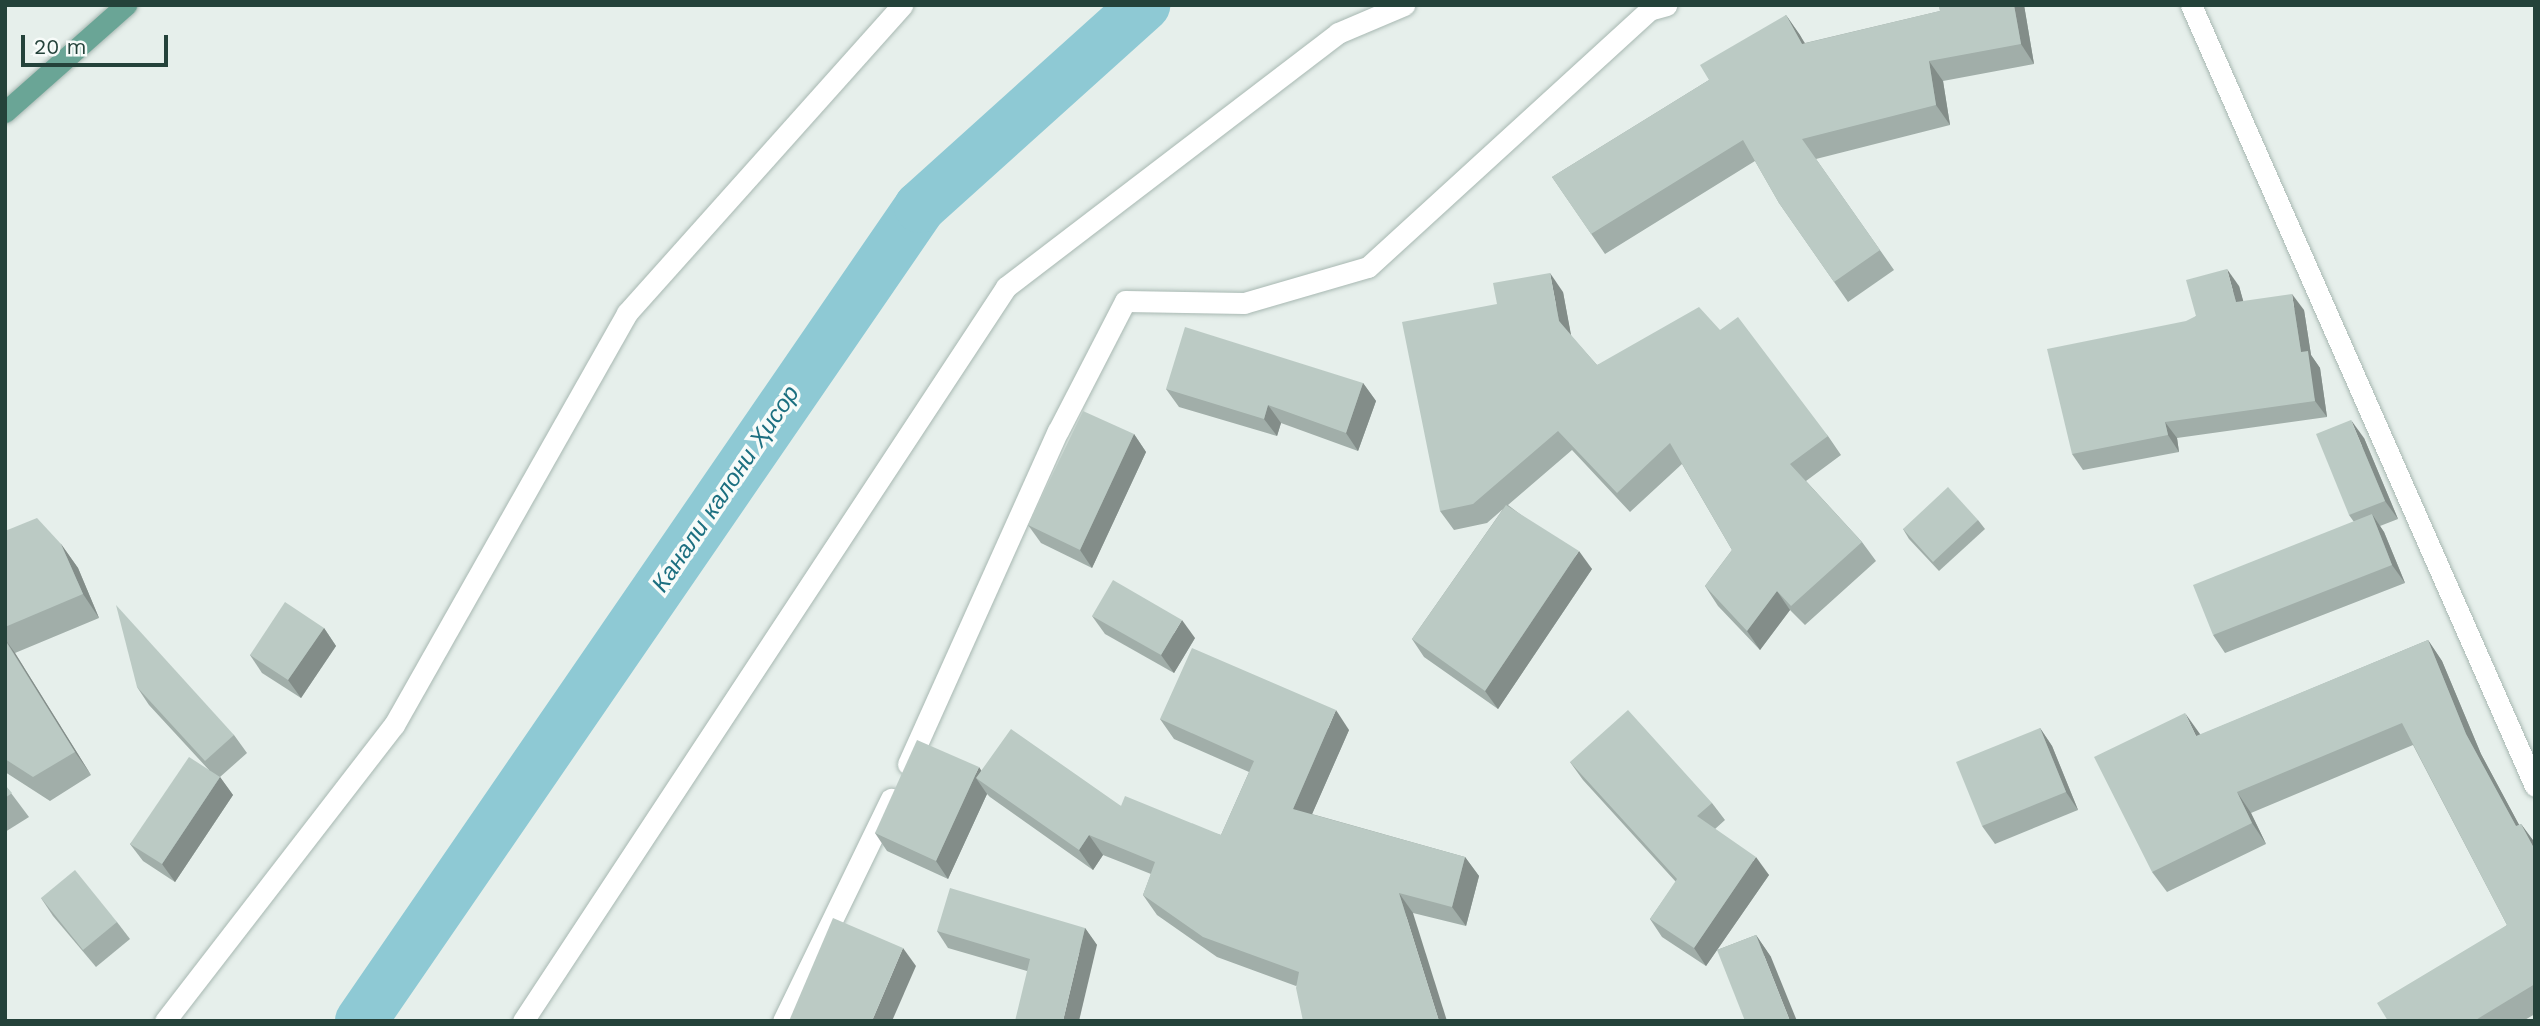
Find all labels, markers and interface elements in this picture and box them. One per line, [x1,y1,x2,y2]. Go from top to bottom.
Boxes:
scale bar [24,21,172,65]
text: 20 m [34,34,86,59]
water label: Канали калони Ҳисор [646,380,806,598]

